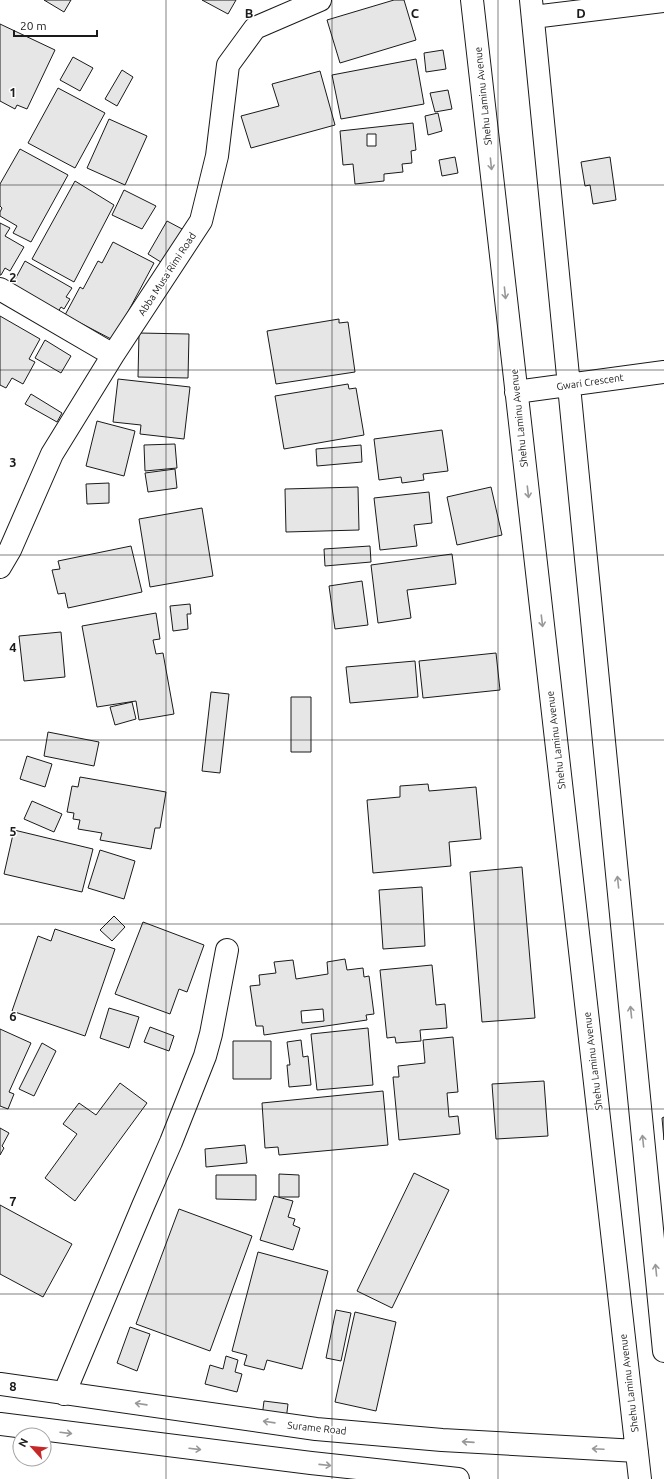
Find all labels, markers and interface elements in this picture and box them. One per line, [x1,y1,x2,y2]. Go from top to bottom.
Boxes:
text: B [245,6,254,20]
text: C [411,6,420,20]
text: D [576,6,586,20]
scale bar [14,12,97,38]
text: 20 m [20,19,47,32]
street label: Shehu Laminu Avenue [472,46,494,146]
text: 1 [9,85,17,99]
one-way arrow [487,157,494,170]
street label: Abba Musa Rimi Road [136,230,198,318]
text: 2 [9,270,17,284]
one-way arrow [501,286,509,299]
street label: Shehu Laminu Avenue [508,368,530,468]
street label: Gwari Crescent [556,372,624,392]
text: 3 [9,455,17,469]
one-way arrow [524,485,531,498]
one-way arrow [539,614,546,627]
text: 4 [9,640,17,654]
street label: Shehu Laminu Avenue [545,690,567,790]
text: 5 [9,824,17,838]
one-way arrow [614,876,621,889]
one-way arrow [627,1006,634,1019]
text: 6 [9,1009,17,1023]
street label: Shehu Laminu Avenue [582,1011,604,1111]
one-way arrow [640,1135,647,1148]
text: 7 [9,1194,17,1208]
one-way arrow [652,1264,660,1277]
street label: Shehu Laminu Avenue [618,1333,640,1433]
text: 8 [9,1379,17,1393]
one-way arrow [134,1401,147,1408]
one-way arrow [263,1418,276,1426]
street label: Surame Road [287,1419,347,1437]
north arrow [12,1427,52,1467]
one-way arrow [59,1430,72,1437]
text: N [16,1436,30,1449]
one-way arrow [462,1438,475,1445]
one-way arrow [188,1445,201,1453]
one-way arrow [592,1446,605,1453]
one-way arrow [318,1461,331,1468]

